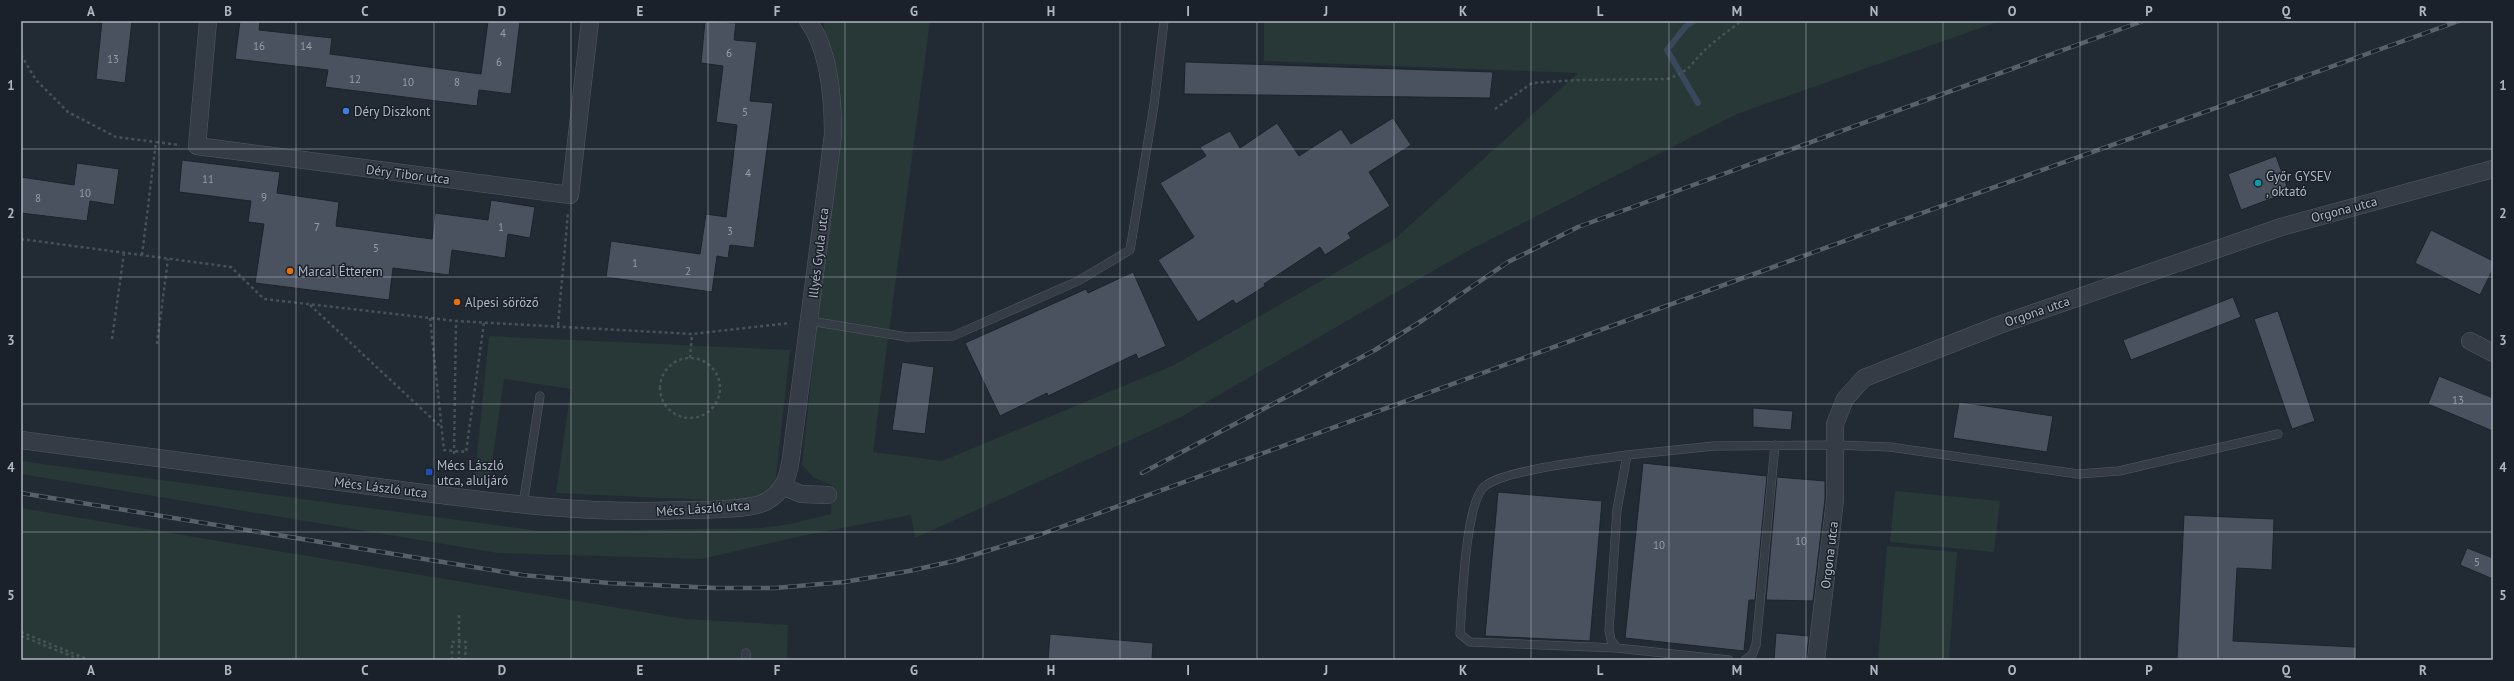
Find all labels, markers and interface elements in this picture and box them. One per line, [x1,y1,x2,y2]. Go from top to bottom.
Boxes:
text: A [87,3,95,20]
text: B [224,3,232,20]
text: C [361,3,369,20]
text: D [498,3,506,20]
text: E [637,3,644,20]
text: F [774,3,781,20]
text: G [910,3,918,20]
text: H [1047,3,1055,20]
text: I [1186,3,1190,20]
text: J [1323,3,1328,20]
text: K [1459,3,1467,20]
text: L [1597,3,1604,20]
text: M [1732,3,1742,20]
text: N [1870,3,1878,20]
text: O [2008,3,2017,20]
text: P [2145,3,2153,20]
text: Q [2282,3,2292,20]
text: R [2419,3,2427,20]
house number: 4 [500,26,506,40]
house number: 16 [253,39,265,53]
house number: 14 [300,39,312,53]
house number: 6 [726,46,732,60]
house number: 13 [107,52,119,66]
house number: 6 [496,55,502,69]
house number: 12 [349,72,361,86]
house number: 10 [402,75,414,89]
house number: 8 [454,75,460,89]
text: 1 [7,77,15,94]
text: 1 [2499,77,2507,94]
place label: Déry Diszkont [354,103,431,120]
house number: 5 [742,105,748,119]
marker: Déry Diszkont [341,106,351,116]
street label: Déry Tibor utca [365,161,451,188]
house number: 4 [745,166,751,180]
place label: Győr GYSEV , oktató [2266,168,2332,200]
house number: 11 [202,172,214,186]
marker: Győr GYSEV , oktató [2253,178,2263,188]
house number: 10 [79,186,91,200]
house number: 9 [261,190,267,204]
house number: 8 [35,191,41,205]
street label: Orgona utca [2309,192,2379,226]
text: 2 [7,205,15,222]
text: 2 [2499,205,2507,222]
street label: Illyés Gyula utca [805,207,832,299]
house number: 7 [314,220,320,234]
house number: 1 [498,220,504,234]
house number: 3 [727,224,733,238]
house number: 5 [373,241,379,255]
house number: 1 [632,256,638,270]
place label: Marcal Étterem [298,263,383,280]
house number: 2 [685,264,691,278]
marker: Marcal Étterem [285,266,295,276]
street label: Orgona utca [2002,292,2072,331]
place label: Alpesi söröző [465,294,539,311]
marker: Alpesi söröző [452,297,462,307]
text: 3 [7,332,15,349]
text: 3 [2499,332,2507,349]
house number: 13 [2452,393,2464,407]
place label: Mécs László utca, aluljáró [437,457,508,489]
text: 4 [7,459,15,476]
text: 4 [2499,459,2507,476]
marker: Mécs László utca, aluljáró [424,467,434,477]
street label: Mécs László utca [333,473,429,502]
street label: Mécs László utca [656,497,750,520]
street label: Orgona utca [1817,520,1842,590]
house number: 10 [1795,534,1807,548]
house number: 10 [1653,538,1665,552]
house number: 5 [2474,555,2480,569]
text: 5 [7,587,15,604]
text: 5 [2499,587,2507,604]
text: A [87,662,95,679]
text: B [224,662,232,679]
text: C [361,662,369,679]
text: D [498,662,506,679]
text: E [637,662,644,679]
text: F [774,662,781,679]
text: G [910,662,918,679]
text: H [1047,662,1055,679]
text: I [1186,662,1190,679]
text: J [1323,662,1328,679]
text: K [1459,662,1467,679]
text: L [1597,662,1604,679]
text: M [1732,662,1742,679]
text: N [1870,662,1878,679]
text: O [2008,662,2017,679]
text: P [2145,662,2153,679]
text: Q [2282,662,2292,679]
text: R [2419,662,2427,679]

